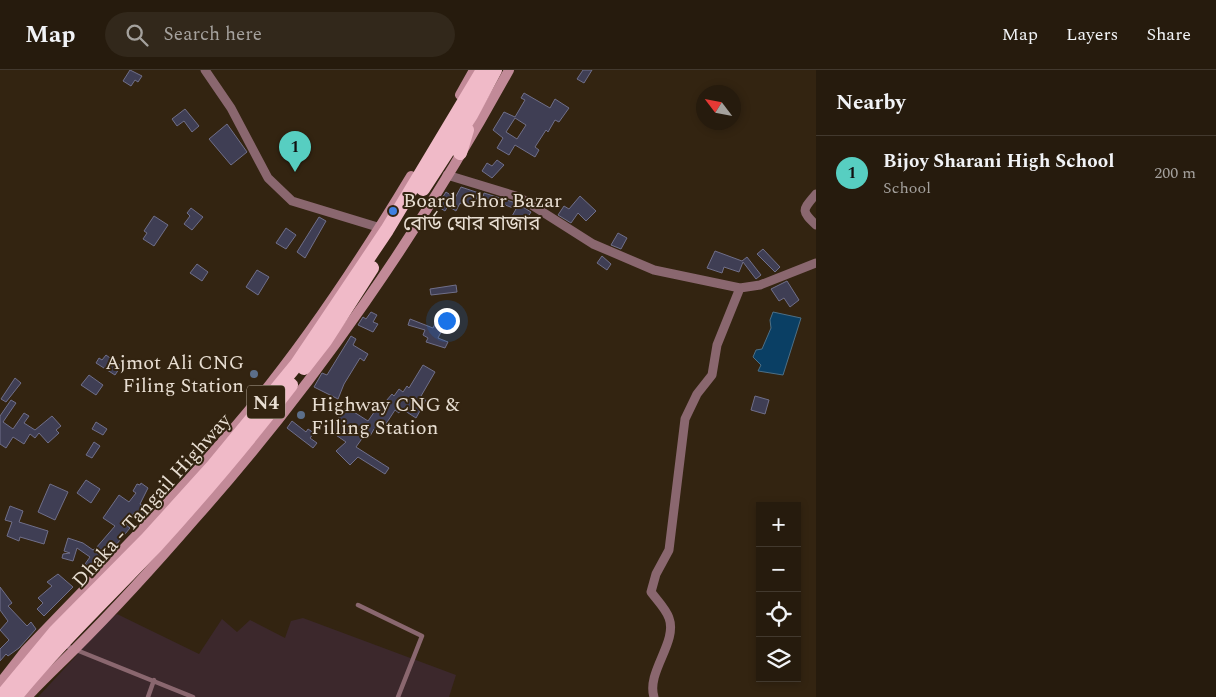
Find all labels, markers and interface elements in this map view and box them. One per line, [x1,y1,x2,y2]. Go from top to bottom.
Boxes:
search box [105,12,455,57]
text: Map [25,17,75,53]
text: Search here [163,20,262,49]
icon: search [123,21,151,49]
text: Map [1002,21,1038,48]
text: Layers [1066,21,1118,48]
text: Share [1146,21,1191,48]
north arrow [696,85,741,130]
text: Nearby [836,87,906,119]
pin: 1 [279,131,311,172]
text: Bijoy Sharani High School [883,147,1114,176]
text: 1 [848,161,856,185]
text: 200 m [1154,161,1196,185]
text: School [883,176,931,200]
place label: Board Ghor Bazar বোর্ড ঘোর বাজার [403,186,562,239]
marker: Board Ghor Bazar বোর্ড ঘোর বাজার [387,205,399,217]
your location [434,308,460,334]
place label: Ajmot Ali CNG Filing Station [105,348,244,401]
marker: Ajmot Ali CNG Filing Station [248,368,260,380]
road number: N4 [247,386,285,418]
place label: Highway CNG & Filling Station [311,390,460,443]
street label: Dhaka - Tangail Highway [65,406,239,594]
marker: Highway CNG & Filling Station [295,409,307,421]
map controls [756,502,801,682]
button: + [756,502,801,547]
button: − [756,547,801,592]
button: locate [756,592,801,637]
button: layers [756,637,801,682]

